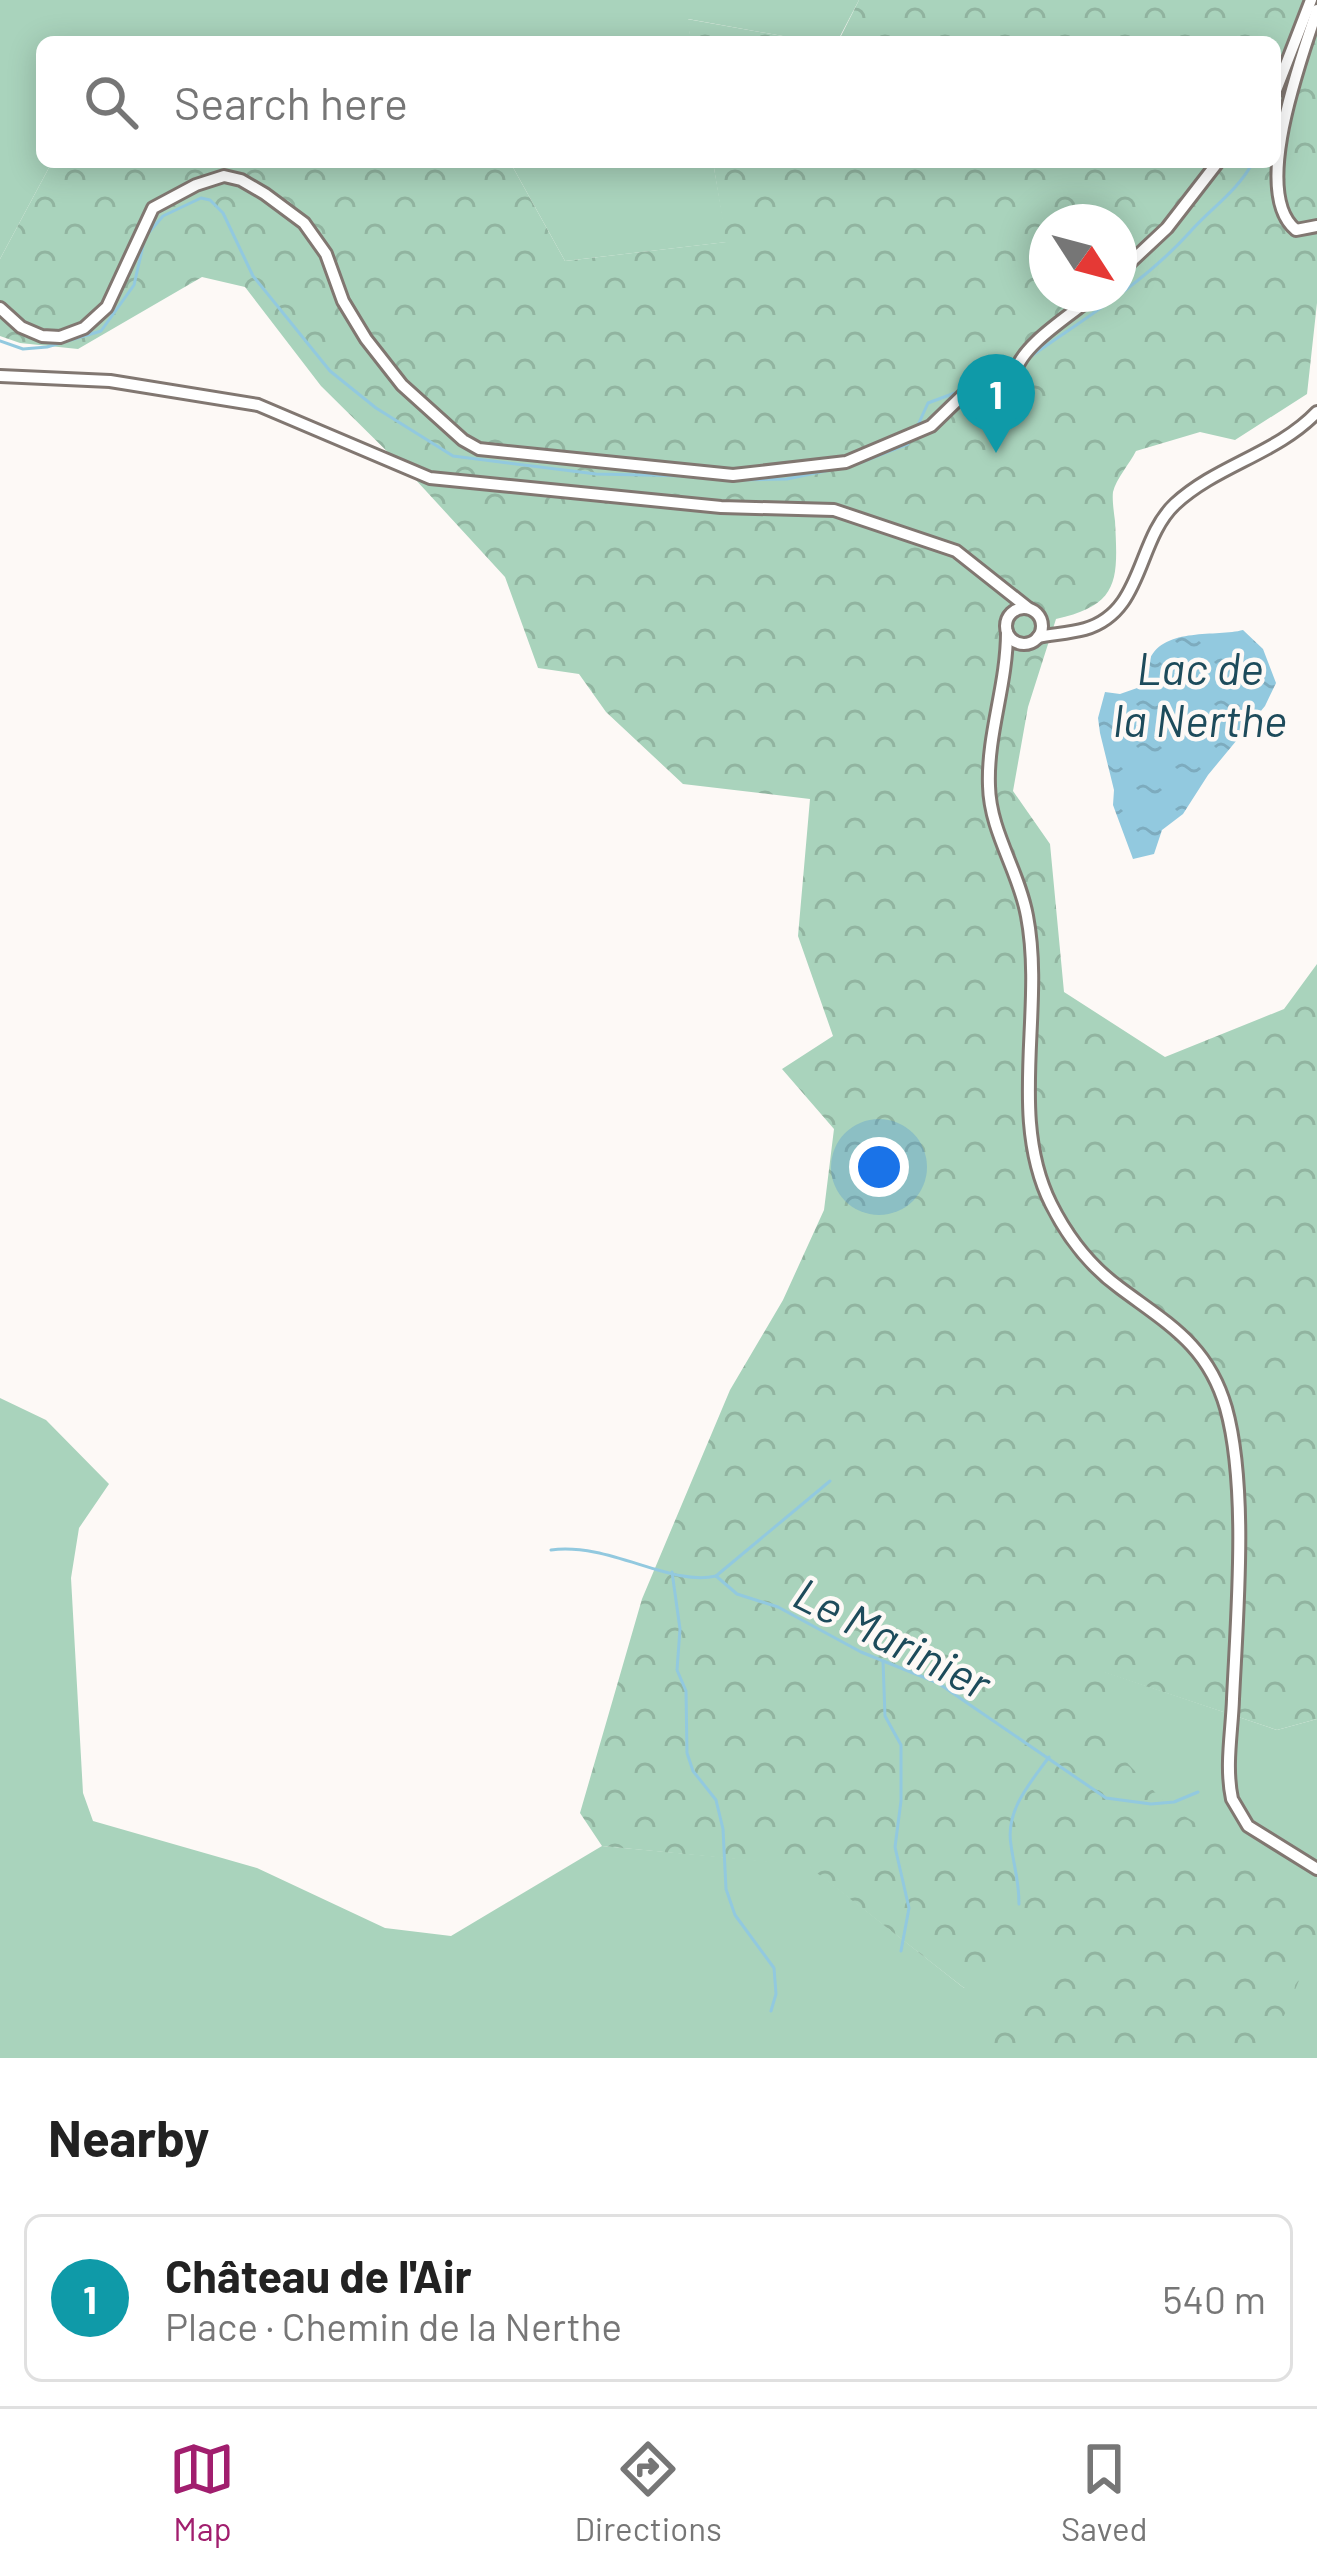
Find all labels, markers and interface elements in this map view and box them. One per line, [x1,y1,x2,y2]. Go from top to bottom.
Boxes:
search box [36,36,1281,168]
icon: search [78,69,144,135]
text: Search here [174,75,408,129]
north arrow [1029,204,1137,312]
pin: 1 [957,354,1035,453]
water label: Lac de la Nerthe [1113,640,1287,746]
your location [849,1137,909,1197]
water label: Le Marinier [786,1565,1002,1710]
text: Nearby [48,2106,209,2167]
text: Château de l'Air [165,2248,472,2302]
text: 1 [83,2275,97,2322]
text: 540 m [1162,2275,1266,2322]
text: Place · Chemin de la Nerthe [165,2302,622,2349]
tab: Map [169,2436,235,2548]
tab: Directions [574,2436,722,2548]
tab: Saved [1061,2436,1148,2548]

